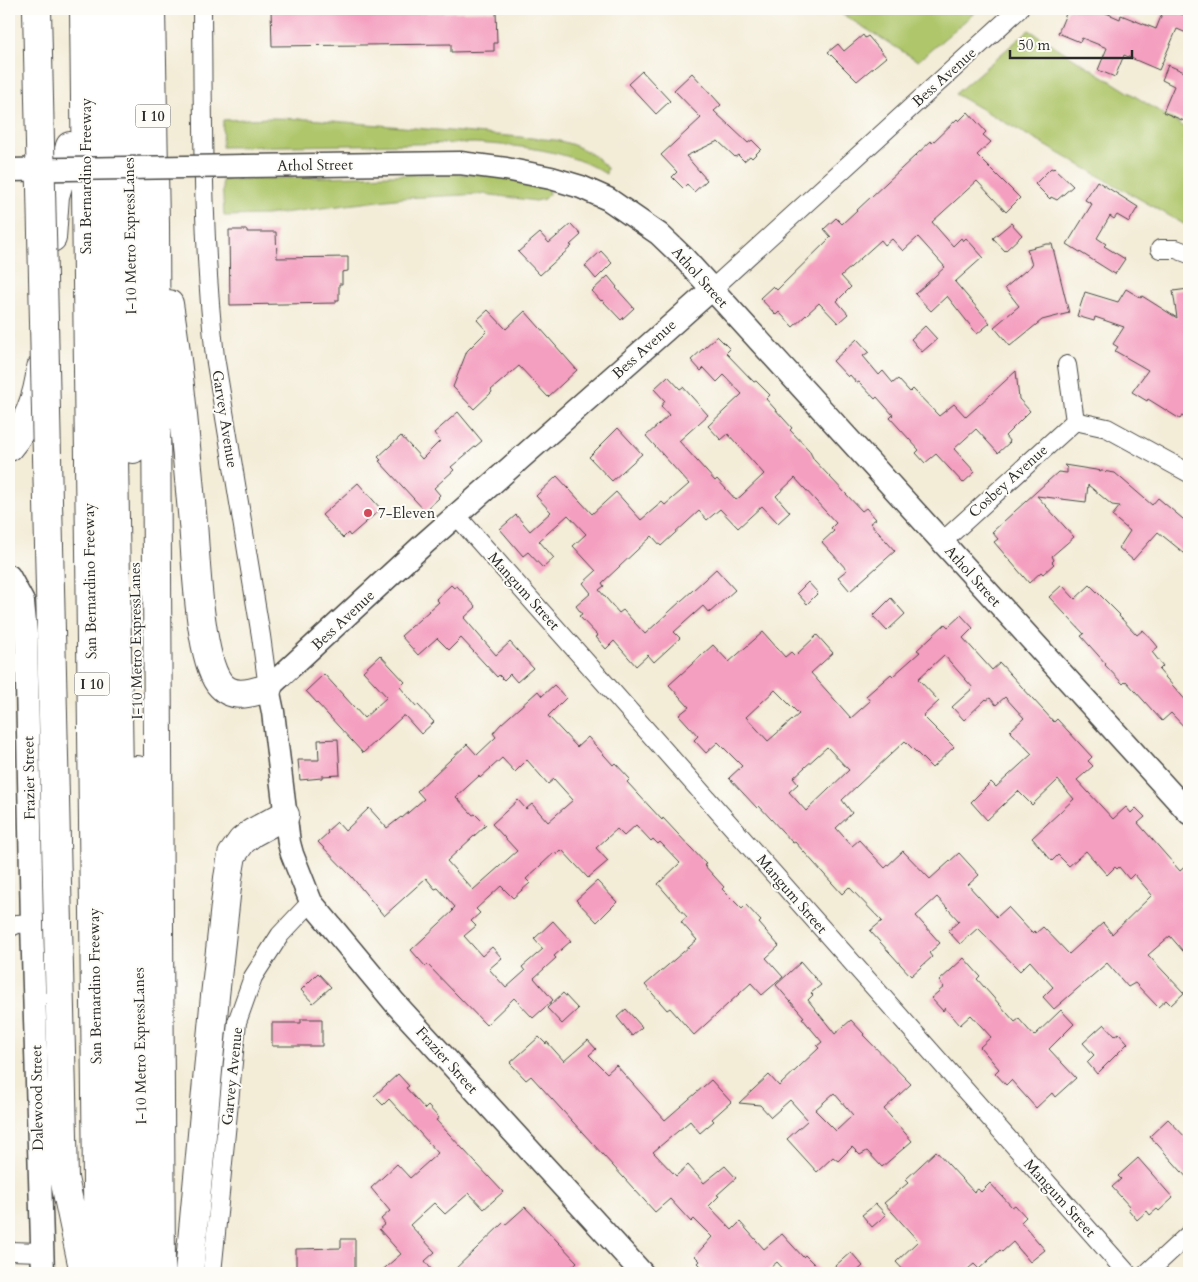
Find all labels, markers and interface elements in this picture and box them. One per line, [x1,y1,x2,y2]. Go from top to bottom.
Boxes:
scale bar [1010,28,1133,60]
text: 50 m [1018,35,1050,55]
street label: Bess Avenue [908,43,980,111]
street label: San Bernardino Freeway [76,98,96,254]
road number: I 10 [136,104,170,128]
street label: Athol Street [277,154,353,176]
street label: I-10 Metro ExpressLanes [119,157,141,315]
street label: Athol Street [667,242,733,312]
street label: Bess Avenue [608,315,680,383]
street label: Garvey Avenue [207,369,243,470]
street label: Cosbey Avenue [964,440,1052,522]
street label: San Bernardino Freeway [79,503,101,659]
place label: 7-Eleven [378,503,436,523]
marker: 7-Eleven [362,507,374,519]
street label: Athol Street [940,541,1006,611]
street label: Mangum Street [484,548,565,635]
street label: I-10 Metro ExpressLanes [125,562,147,720]
street label: Bess Avenue [307,585,379,654]
road number: I 10 [74,672,110,696]
street label: Frazier Street [18,736,40,820]
street label: Mangum Street [752,850,832,938]
street label: San Bernardino Freeway [84,908,106,1064]
street label: I-10 Metro ExpressLanes [129,967,151,1125]
street label: Frazier Street [412,1022,483,1098]
street label: Garvey Avenue [217,1026,247,1126]
street label: Dalewood Street [26,1045,48,1151]
street label: Mangum Street [1020,1155,1101,1242]

